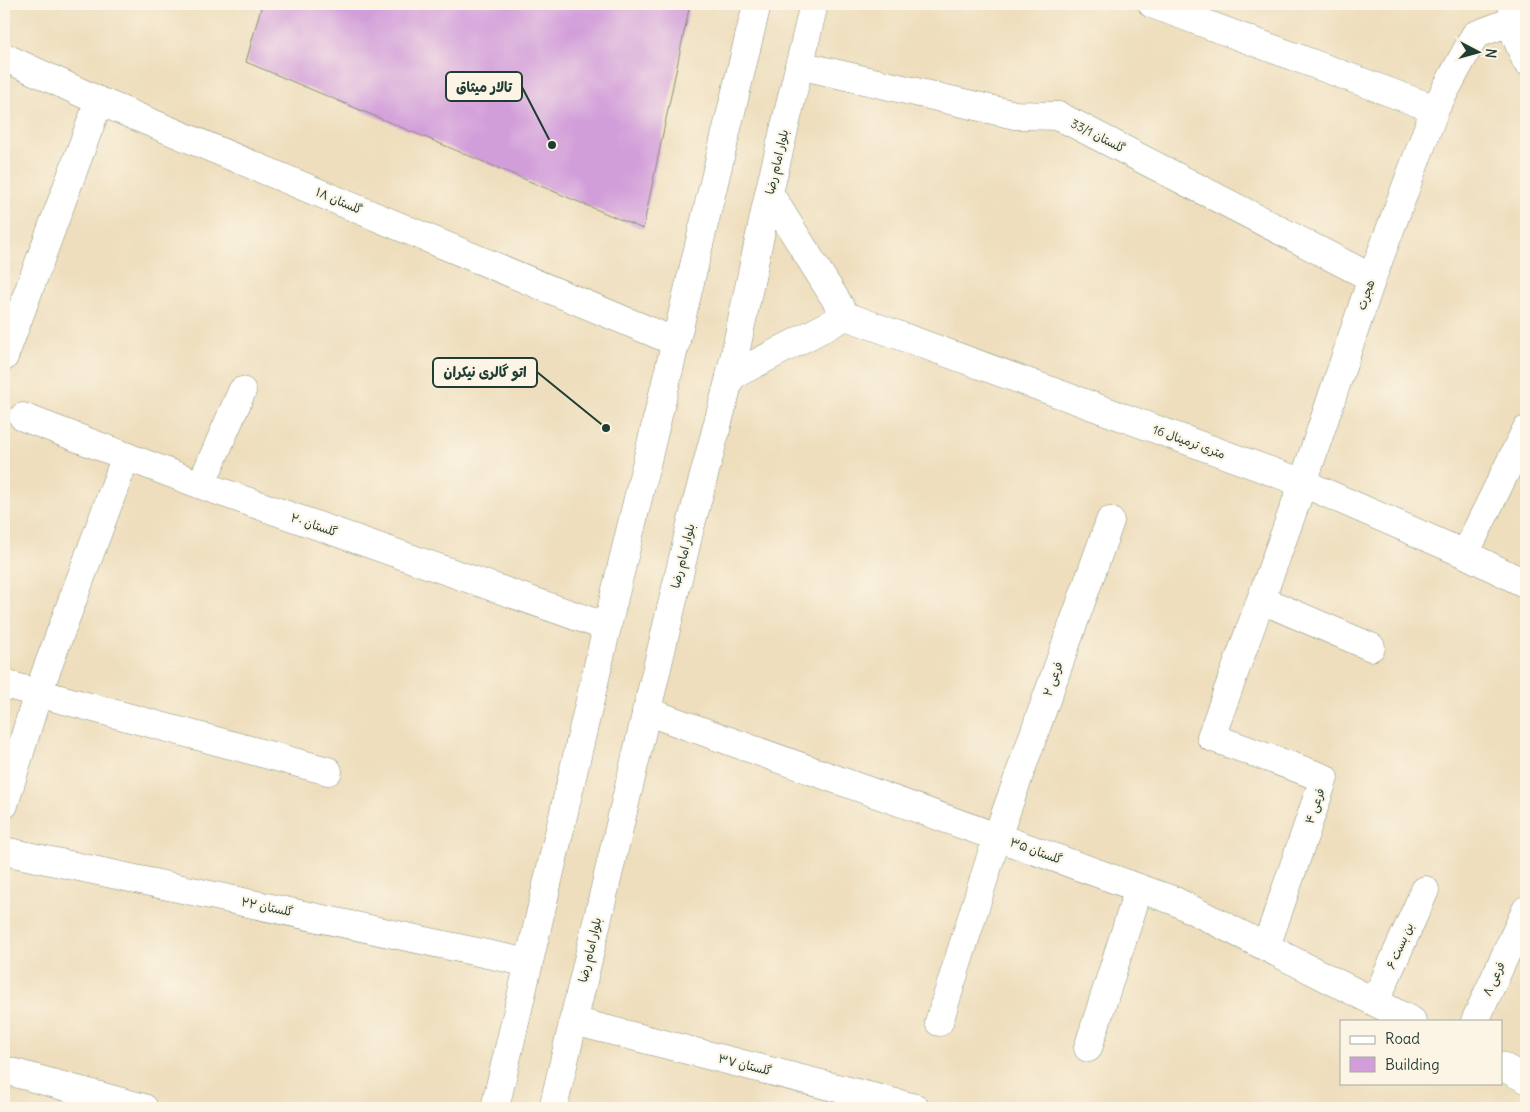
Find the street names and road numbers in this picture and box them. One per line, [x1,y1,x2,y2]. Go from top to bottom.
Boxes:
street label: گلستان 33/1 [1068,115,1128,156]
street label: بلوار امام رضا [762,128,793,196]
street label: گلستان ۱۸ [314,184,365,217]
street label: هجرت [1353,277,1379,312]
street label: 16 متری ترمینال [1151,421,1228,462]
street label: گلستان ۲۰ [289,510,340,540]
street label: بلوار امام رضا [667,522,700,590]
street label: فرعی ۲ [1039,659,1067,699]
street label: فرعی ۴ [1301,786,1329,826]
street label: گلستان ۳۵ [1008,834,1064,867]
street label: گلستان ۲۲ [240,894,294,919]
street label: بلوار امام رضا [575,916,606,984]
street label: بن بست ۶ [1383,920,1417,972]
street label: فرعی ۸ [1479,959,1509,999]
street label: گلستان ۳۷ [717,1051,773,1078]

